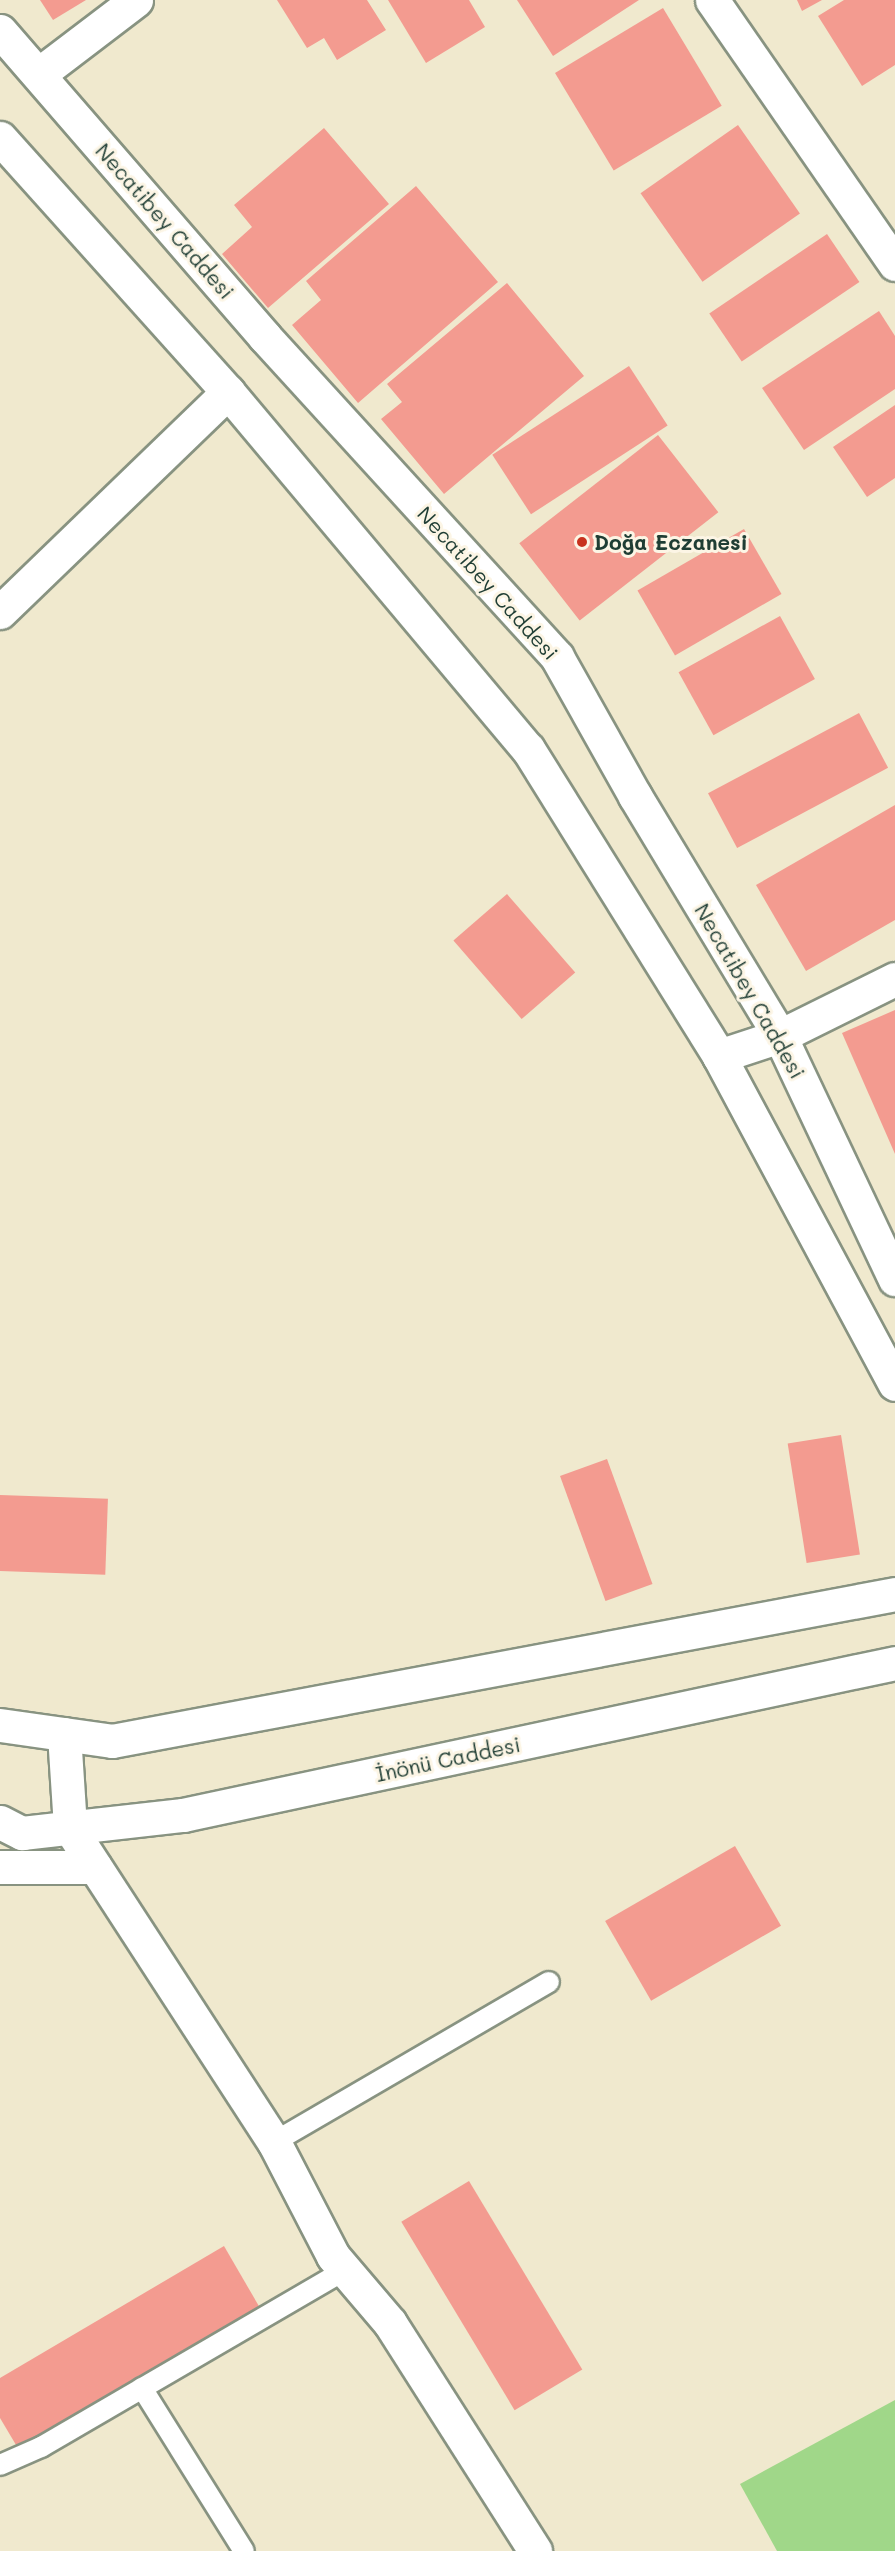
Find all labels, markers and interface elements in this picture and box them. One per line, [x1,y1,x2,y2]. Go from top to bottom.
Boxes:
street label: Necatibey Caddesi [91,138,239,304]
street label: Necatibey Caddesi [412,501,564,665]
place label: Doğa Eczanesi [594,529,748,555]
marker: Doğa Eczanesi [575,535,589,549]
street label: Necatibey Caddesi [690,899,810,1083]
street label: İnönü Caddesi [373,1731,523,1787]

